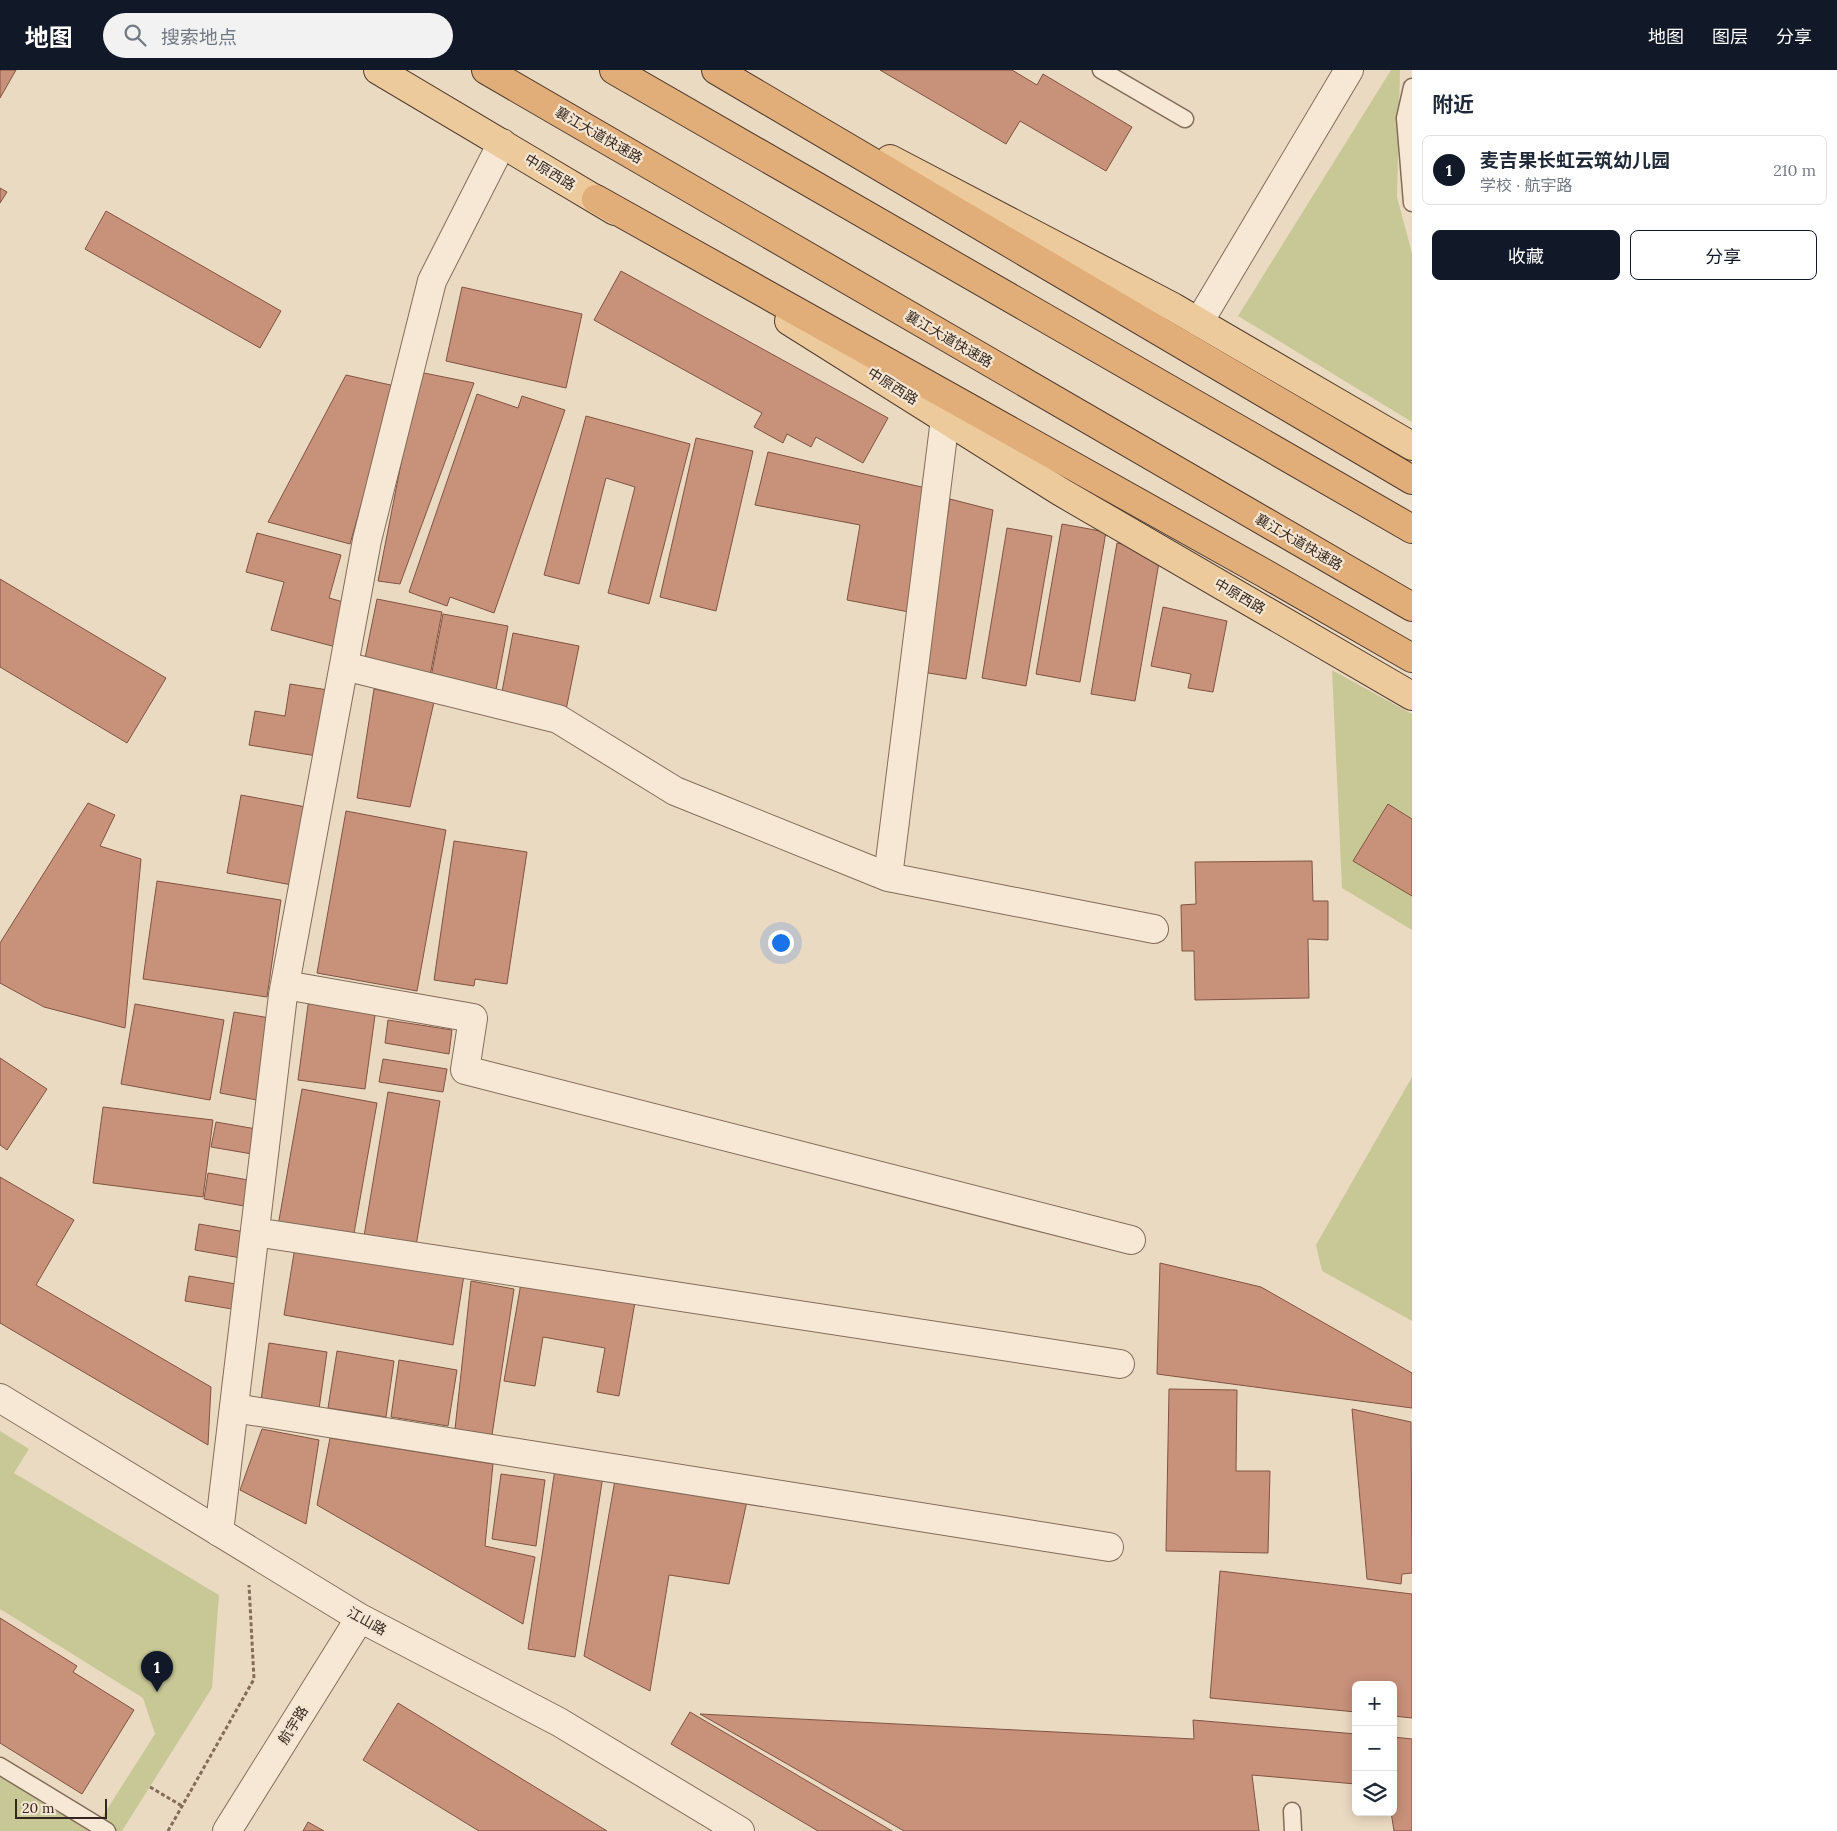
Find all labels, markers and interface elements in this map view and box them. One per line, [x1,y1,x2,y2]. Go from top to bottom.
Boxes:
search box [103,13,453,58]
icon: search [121,21,149,49]
text: 地图 [25,22,73,53]
text: 搜索地点 [161,25,237,49]
text: 地图 [1648,25,1684,48]
text: 图层 [1712,25,1748,48]
text: 分享 [1776,25,1812,48]
text: 附近 [1432,91,1474,118]
street label: 襄江大道快速路 [552,103,646,167]
text: 麦吉果长虹云筑幼儿园 [1480,148,1670,172]
street label: 中原西路 [521,150,579,194]
text: 1 [1446,160,1452,180]
text: 210 m [1773,160,1816,180]
text: 学校 · 航宇路 [1480,175,1572,195]
button: 收藏 [1432,230,1620,280]
button: 分享 [1630,230,1817,280]
street label: 襄江大道快速路 [902,307,996,371]
street label: 中原西路 [864,364,922,408]
street label: 襄江大道快速路 [1252,510,1346,574]
street label: 中原西路 [1211,574,1269,618]
your location [768,930,794,956]
street label: 江山路 [344,1603,390,1639]
pin: 1 [141,1651,173,1692]
map controls [1352,1681,1397,1816]
button: + [1352,1681,1397,1726]
street label: 航宇路 [274,1702,312,1748]
button: − [1352,1726,1397,1771]
button: layers [1352,1771,1397,1816]
scale bar [15,1796,108,1819]
text: 20 m [22,1799,54,1817]

